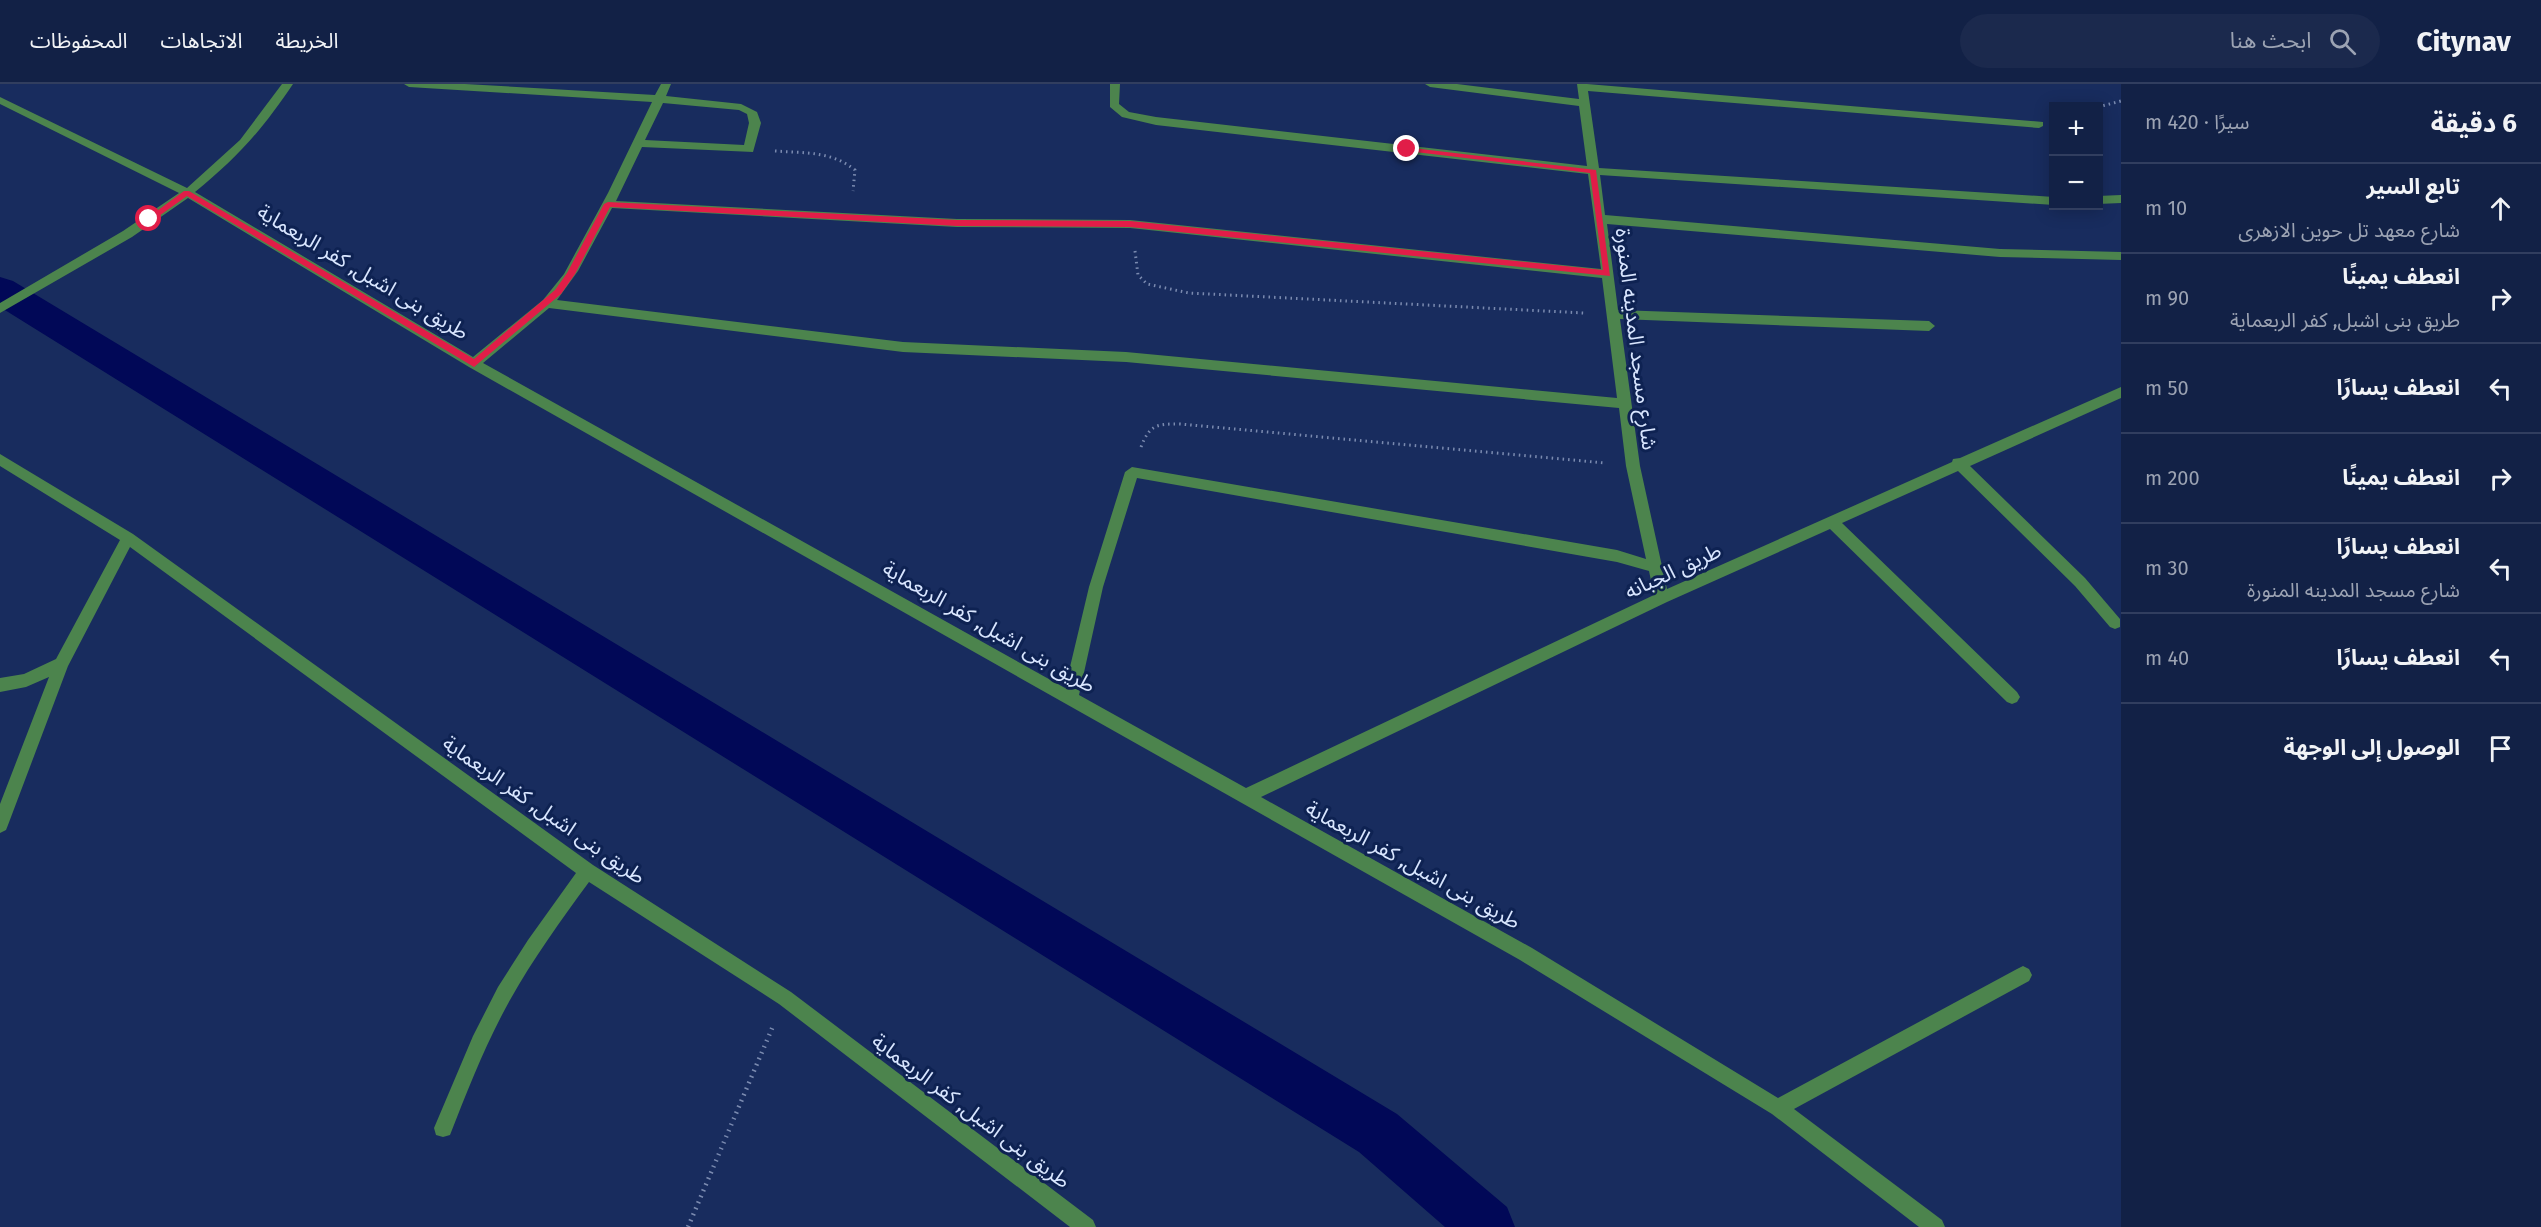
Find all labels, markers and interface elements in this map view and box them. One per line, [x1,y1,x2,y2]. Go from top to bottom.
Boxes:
search box [1960,14,2380,68]
icon: search [2326,25,2359,58]
text: Citynav [2416,25,2511,58]
text: ابحث هنا [2230,27,2311,54]
text: المحفوظات [30,28,127,54]
text: الاتجاهات [160,28,242,54]
text: الخريطة [275,28,338,54]
map controls [2049,102,2103,210]
button: + [2049,102,2103,156]
text: 6 دقيقة [2431,108,2517,139]
text: سيرًا · 420 m [2145,110,2250,134]
route end [1393,135,1419,161]
button: − [2049,156,2103,210]
text: تابع السير [2367,173,2460,200]
icon: ahead [2484,192,2517,225]
text: 10 m [2145,196,2187,220]
street label: طريق بنى اشبل, كفر الربعماية [253,199,473,345]
route start [135,205,161,231]
text: شارع معهد تل حوين الازهرى [2238,218,2460,242]
street label: شارع مسجد المدينه المنورة [1607,226,1663,452]
text: انعطف يمينًا [2342,263,2460,290]
icon: right [2484,282,2517,315]
text: 90 m [2145,286,2189,310]
text: طريق بنى اشبل, كفر الربعماية [2230,308,2460,332]
icon: left [2484,372,2517,405]
text: انعطف يسارًا [2337,374,2460,401]
text: 50 m [2145,376,2189,400]
icon: right [2484,462,2517,495]
text: انعطف يمينًا [2342,464,2460,491]
text: 200 m [2145,466,2200,490]
text: انعطف يسارًا [2337,533,2460,560]
street label: طريق الجبانه [1621,537,1725,605]
icon: left [2484,552,2517,585]
street label: طريق بنى اشبل, كفر الربعماية [878,555,1100,699]
text: 30 m [2145,556,2189,580]
text: شارع مسجد المدينه المنورة [2247,578,2460,602]
icon: left [2484,642,2517,675]
text: انعطف يسارًا [2337,644,2460,671]
text: 40 m [2145,646,2189,670]
street label: طريق بنى اشبل, كفر الربعماية [438,730,650,890]
icon: arrive [2484,732,2517,765]
text: الوصول إلى الوجهة [2283,734,2460,761]
street label: طريق بنى اشبل, كفر الربعماية [1301,795,1525,935]
street label: طريق بنى اشبل, كفر الربعماية [867,1028,1075,1194]

